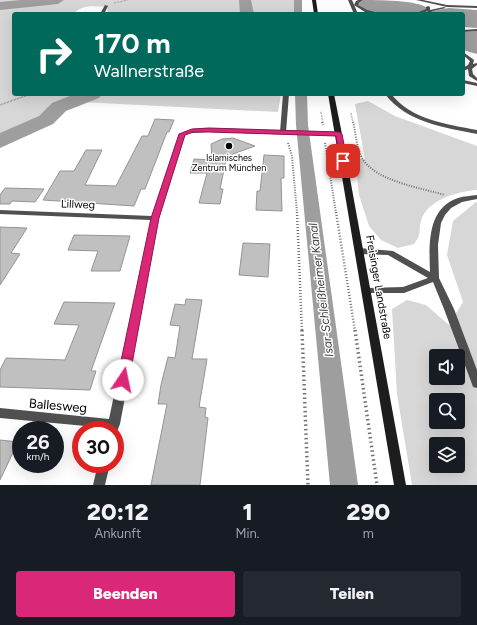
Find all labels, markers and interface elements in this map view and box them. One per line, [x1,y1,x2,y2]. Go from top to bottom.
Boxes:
text: 170 m [94,26,171,60]
icon: right [28,28,80,80]
text: Wallnerstraße [94,60,204,82]
marker: Islamisches Zentrum München [224,141,234,151]
pin [326,144,360,178]
icon: arrive [332,150,354,172]
place label: Islamisches Zentrum München [192,152,266,173]
street label: Lillweg [61,197,95,212]
water label: Isar-Schleißheimer Kanal [306,222,336,358]
street label: Freisinger Landstraße [363,234,394,340]
map controls [429,349,465,473]
button: sound [429,349,465,385]
position arrow [102,359,144,401]
button: search [429,393,465,429]
street label: Ballesweg [28,395,88,416]
speed limit sign: 30 [72,421,124,473]
text: 26 [26,430,50,454]
button: layers [429,437,465,473]
text: km/h [27,450,49,463]
text: 20:12 [87,497,149,526]
text: 1 [242,497,253,526]
text: 290 [346,497,390,526]
text: Ankunft [94,526,141,541]
text: Min. [236,526,260,541]
text: m [363,526,374,541]
button: Beenden [16,571,235,617]
button: Teilen [243,571,461,617]

